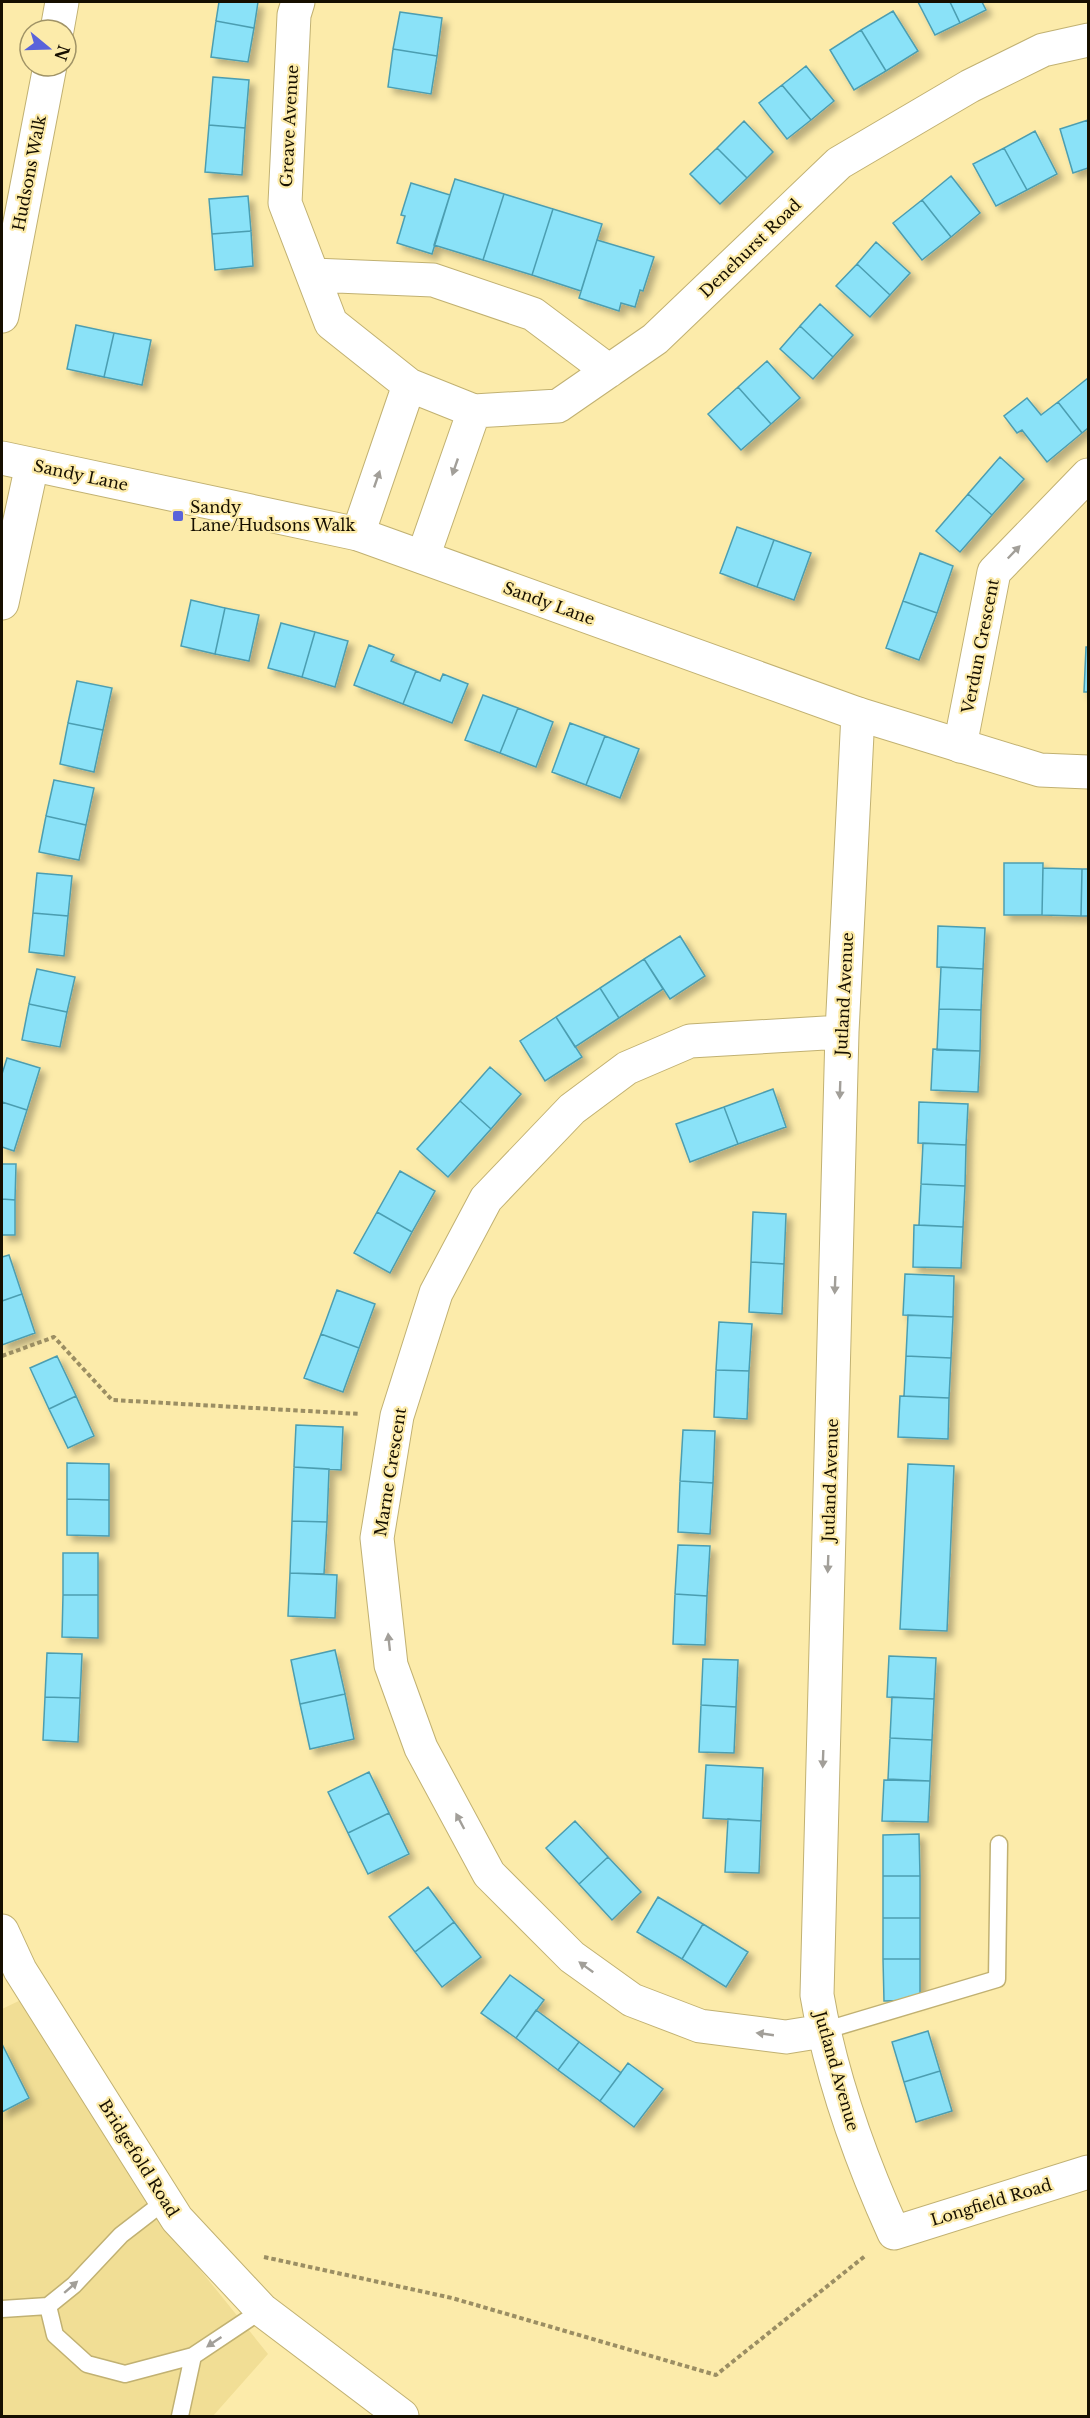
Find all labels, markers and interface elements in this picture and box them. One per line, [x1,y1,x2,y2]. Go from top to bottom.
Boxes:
north arrow [18,18,78,78]
text: N [50,43,74,63]
street label: Greave Avenue [276,64,302,188]
street label: Hudsons Walk [8,113,50,232]
street label: Denehurst Road [695,194,805,302]
street label: Sandy Lane [32,455,130,495]
one-way arrow [449,458,459,476]
one-way arrow [373,470,382,488]
place label: Sandy Lane/Hudsons Walk [190,497,355,535]
marker: Sandy Lane/Hudsons Walk [171,509,185,523]
one-way arrow [1007,545,1021,559]
street label: Sandy Lane [501,577,597,629]
street label: Verdun Crescent [957,577,1003,716]
street label: Jutland Avenue [831,932,857,1058]
one-way arrow [836,1081,845,1100]
one-way arrow [831,1276,840,1295]
street label: Marne Crescent [370,1406,410,1538]
street label: Jutland Avenue [818,1418,842,1544]
one-way arrow [823,1555,833,1574]
one-way arrow [384,1632,393,1651]
one-way arrow [818,1750,828,1769]
one-way arrow [455,1813,465,1830]
one-way arrow [579,1961,595,1973]
street label: Jutland Avenue [810,2007,864,2133]
one-way arrow [756,2030,775,2039]
street label: Bridgefold Road [95,2096,183,2221]
street label: Longfield Road [928,2174,1054,2230]
one-way arrow [63,2281,79,2294]
one-way arrow [206,2336,222,2347]

